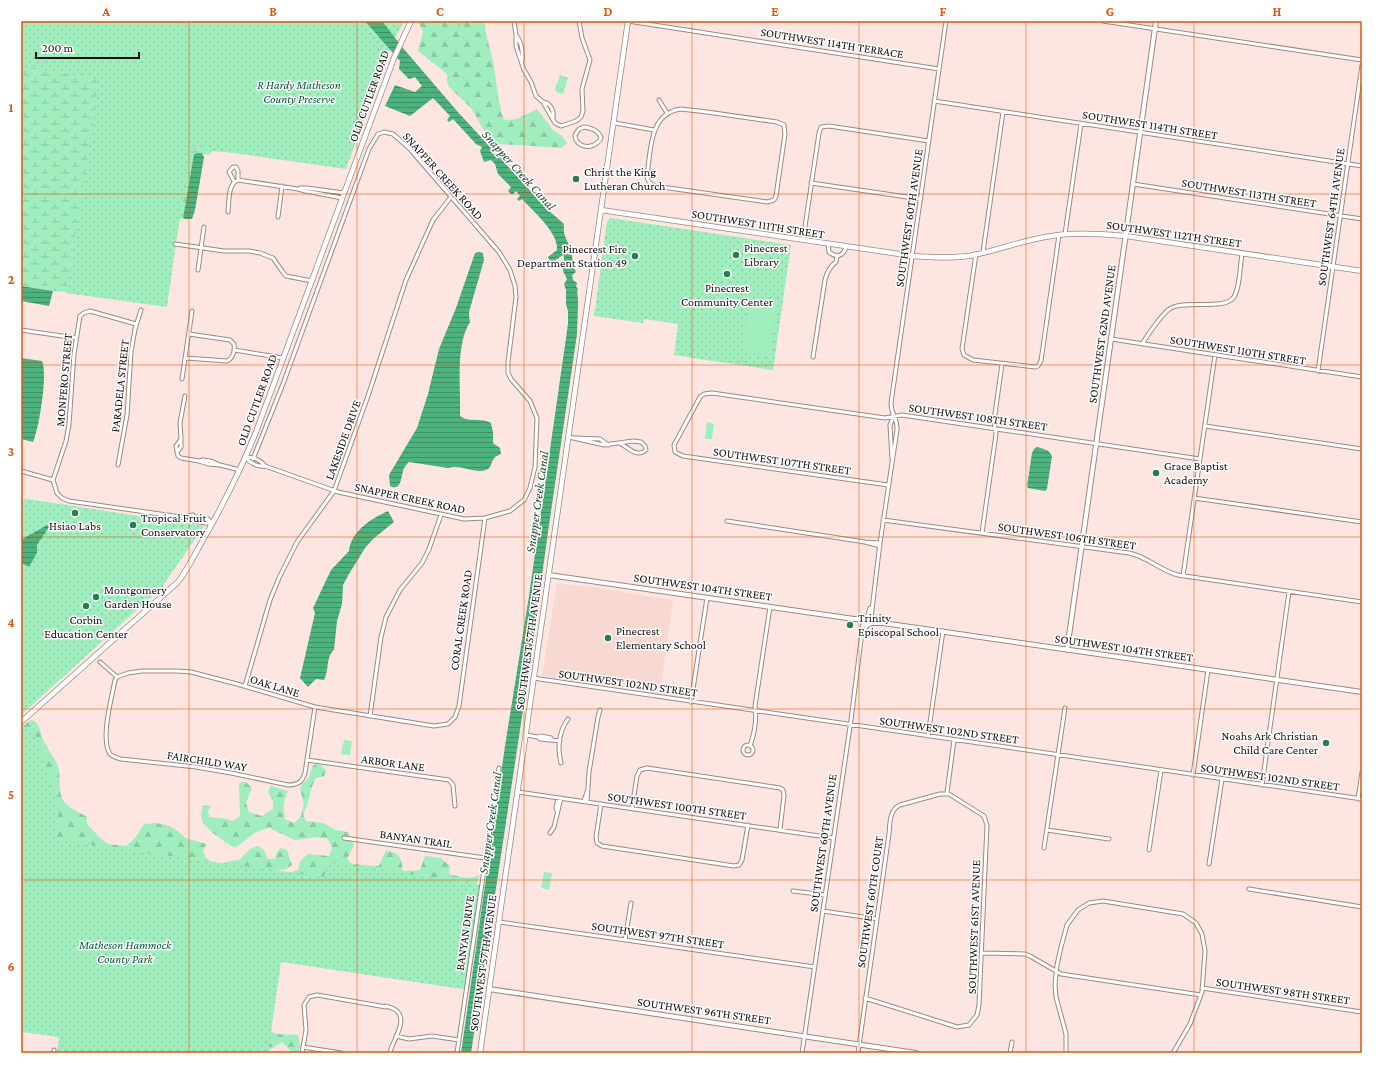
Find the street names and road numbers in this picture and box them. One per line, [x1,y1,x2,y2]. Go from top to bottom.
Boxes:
street label: SOUTHWEST 114TH TERRACE [759,25,905,61]
street label: OLD CUTLER ROAD [346,48,392,144]
street label: SOUTHWEST 114TH STREET [1081,107,1219,143]
street label: SNAPPER CREEK ROAD [400,129,486,223]
street label: SOUTHWEST 64TH AVENUE [1314,147,1348,287]
street label: SOUTHWEST 60TH AVENUE [892,148,926,288]
street label: SOUTHWEST 113TH STREET [1181,175,1318,211]
street label: SOUTHWEST 111TH STREET [690,207,826,242]
street label: SOUTHWEST 112TH STREET [1106,218,1243,250]
street label: SOUTHWEST 62ND AVENUE [1085,263,1119,404]
street label: MONFERO STREET [53,332,75,427]
street label: SOUTHWEST 110TH STREET [1169,332,1307,368]
street label: PARADELA STREET [108,338,132,433]
street label: OLD CUTLER ROAD [234,352,280,448]
street label: LAKESIDE DRIVE [322,398,364,482]
street label: SOUTHWEST 108TH STREET [908,400,1049,434]
street label: SOUTHWEST 107TH STREET [712,444,852,478]
street label: SNAPPER CREEK ROAD [353,479,467,517]
street label: SOUTHWEST 106TH STREET [997,519,1137,553]
street label: CORAL CREEK ROAD [447,569,475,671]
street label: SOUTHWEST 104TH STREET [633,570,774,604]
street label: SOUTHWEST 57TH AVENUE [513,573,546,711]
street label: SOUTHWEST 104TH STREET [1054,631,1195,665]
street label: SOUTHWEST 102ND STREET [557,666,699,700]
street label: OAK LANE [248,672,302,700]
street label: SOUTHWEST 102ND STREET [878,713,1020,747]
street label: FAIRCHILD WAY [166,748,249,774]
street label: ARBOR LANE [360,752,426,774]
street label: SOUTHWEST 102ND STREET [1199,760,1341,794]
street label: SOUTHWEST 60TH AVENUE [806,773,840,913]
street label: SOUTHWEST 100TH STREET [607,789,748,823]
street label: BANYAN TRAIL [379,827,453,851]
street label: SOUTHWEST 60TH COURT [854,835,886,969]
street label: SOUTHWEST 61ST AVENUE [965,859,983,994]
street label: BANYAN DRIVE [453,894,477,971]
street label: SOUTHWEST 57TH AVENUE [467,894,500,1032]
street label: SOUTHWEST 97TH STREET [591,919,726,951]
street label: SOUTHWEST 98TH STREET [1215,975,1351,1007]
street label: SOUTHWEST 96TH STREET [636,995,772,1027]

